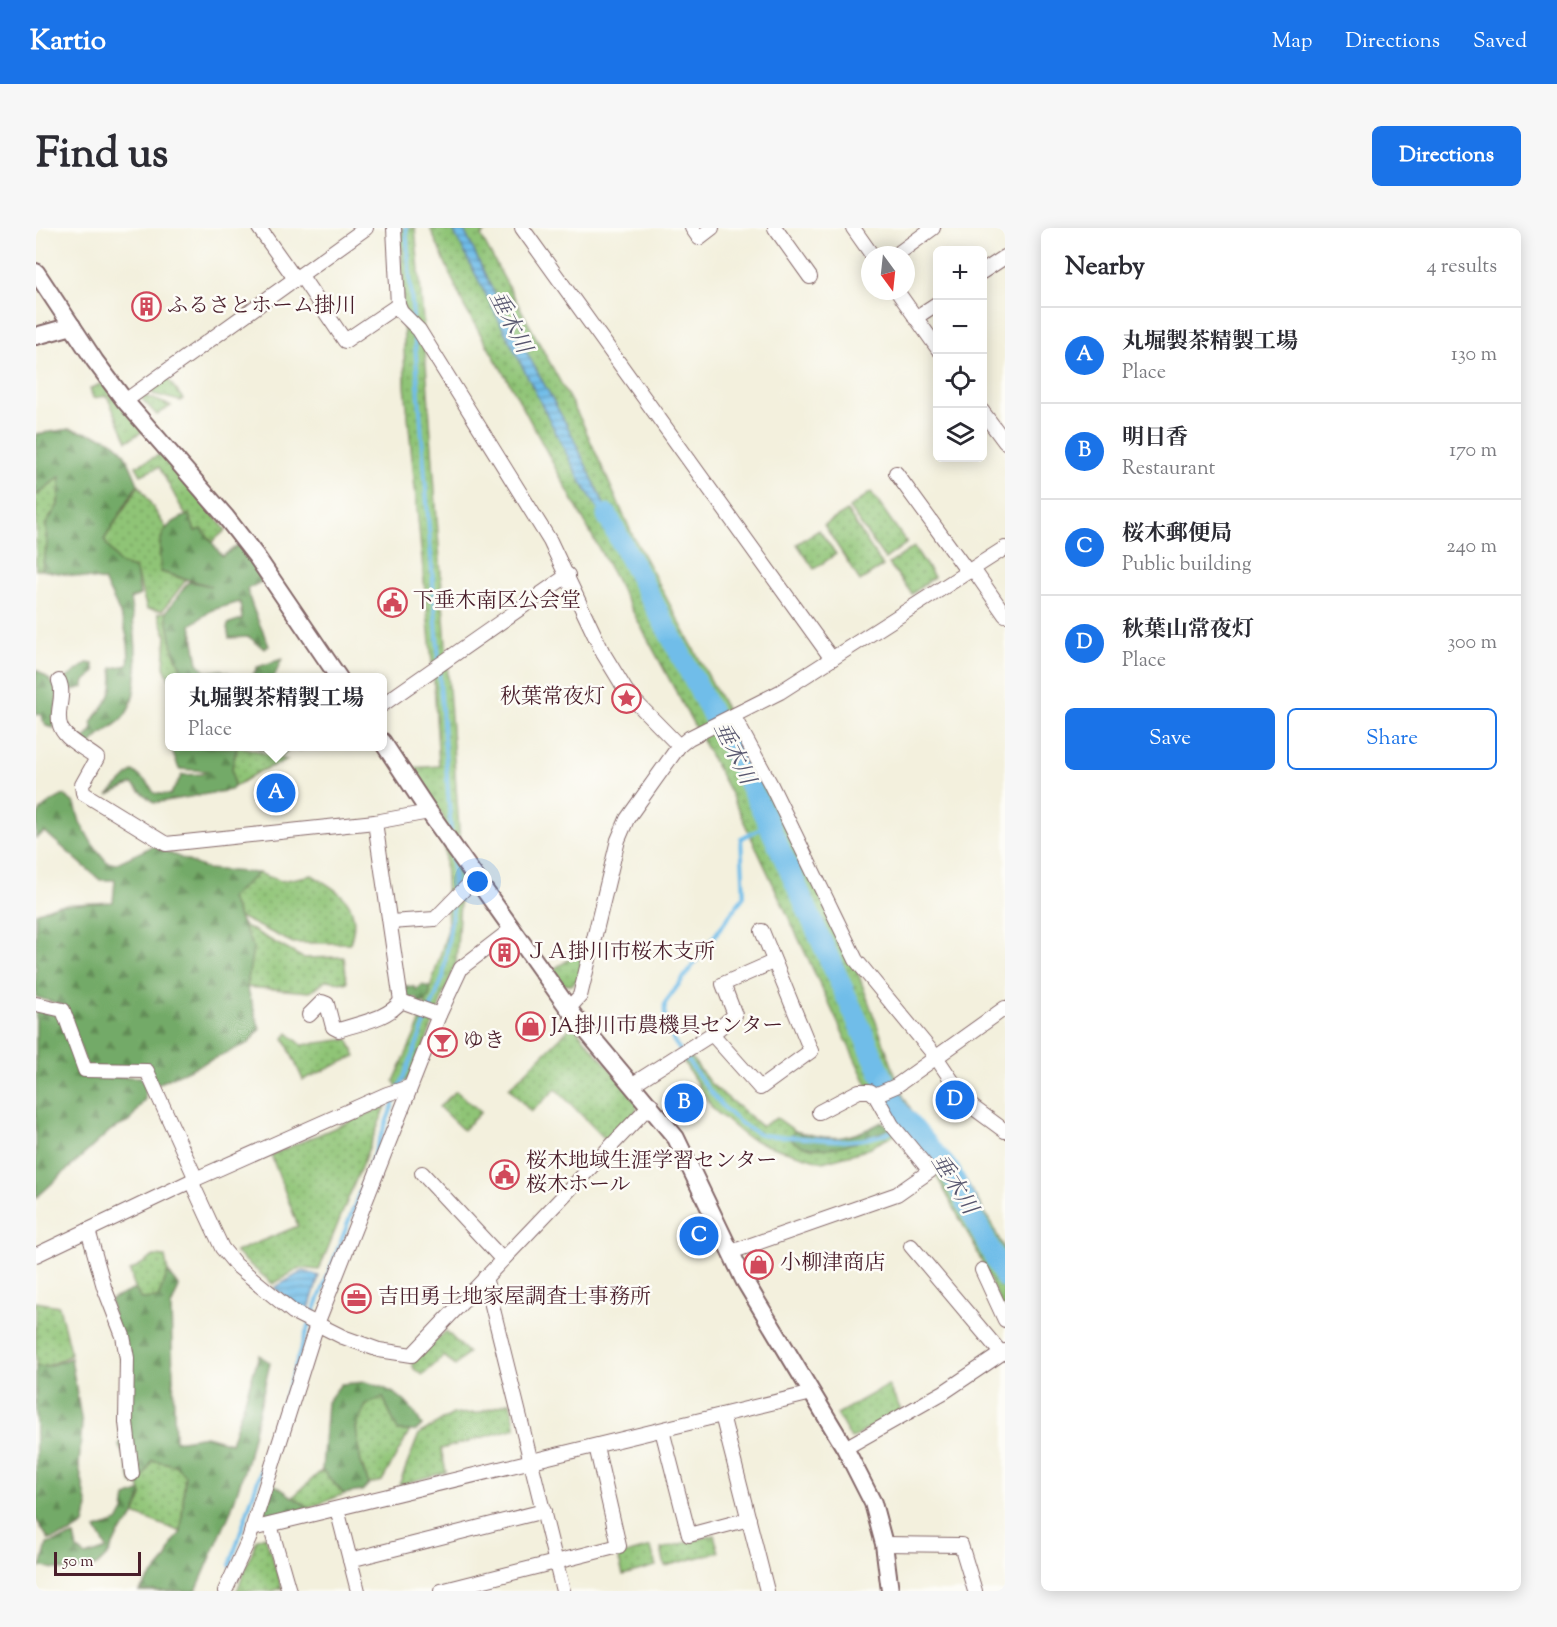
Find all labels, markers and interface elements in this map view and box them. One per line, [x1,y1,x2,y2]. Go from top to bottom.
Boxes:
text: Kartio [30,22,106,62]
text: Map [1272,27,1312,57]
text: Directions [1345,27,1440,57]
text: Saved [1473,27,1527,57]
text: Find us [36,126,168,186]
button: Directions [1372,126,1521,186]
north arrow [861,246,915,300]
map controls [933,246,987,462]
button: + [933,246,987,300]
text: Nearby [1065,249,1145,286]
text: 4 results [1426,253,1497,282]
water label: 垂木川 [480,286,539,361]
building icon: ふるさとホーム掛川 [130,291,162,323]
place label: ふるさとホーム掛川 [167,292,356,322]
button: − [933,300,987,354]
text: 丸堀製茶精製工場 [1122,327,1298,359]
text: A [1076,341,1093,370]
text: 130 m [1451,341,1497,370]
button: locate [933,354,987,408]
text: Place [1122,359,1166,388]
button: layers [933,408,987,462]
text: 明日香 [1122,423,1188,455]
text: B [1078,437,1091,466]
text: 170 m [1449,437,1497,466]
text: Restaurant [1122,455,1215,484]
text: 桜木郵便局 [1122,519,1232,551]
text: C [1076,533,1093,562]
text: 240 m [1446,533,1497,562]
text: Public building [1122,551,1252,580]
public building icon: 下垂木南区公会堂 [376,586,408,618]
place label: 下垂木南区公会堂 [413,587,581,617]
text: 秋葉山常夜灯 [1122,615,1254,647]
text: D [1077,629,1092,658]
text: 300 m [1447,629,1497,658]
text: Place [1122,647,1166,676]
popup [165,673,387,751]
place icon: 秋葉常夜灯 [610,682,642,714]
place label: 秋葉常夜灯 [500,683,605,713]
text: 丸堀製茶精製工場 [188,684,364,716]
button: Save [1065,708,1275,770]
button: Share [1287,708,1497,770]
text: Place [188,716,232,745]
water label: 垂木川 [704,717,763,792]
pin: A [256,770,296,816]
your location [463,867,492,896]
building icon: ＪＡ掛川市桜木支所 [489,937,521,969]
place label: ＪＡ掛川市桜木支所 [526,938,715,968]
shop icon: JA掛川市農機具センター [514,1011,546,1043]
place label: JA掛川市農機具センター [550,1012,783,1042]
bar icon: ゆき [426,1026,458,1058]
place label: ゆき [463,1027,505,1057]
pin: D [936,1078,974,1122]
pin: B [664,1080,704,1126]
place label: 桜木地域生涯学習センター 桜木ホール [526,1147,777,1201]
water label: 垂木川 [922,1149,985,1223]
public building icon: 桜木地域生涯学習センター 桜木ホール [489,1158,521,1190]
pin: C [680,1214,718,1258]
shop icon: 小柳津商店 [743,1248,775,1280]
place label: 小柳津商店 [780,1249,885,1279]
office icon: 吉田勇土地家屋調査士事務所 [341,1282,373,1314]
place label: 吉田勇土地家屋調査士事務所 [378,1283,651,1313]
scale bar [54,1549,141,1576]
text: 50 m [63,1551,94,1574]

